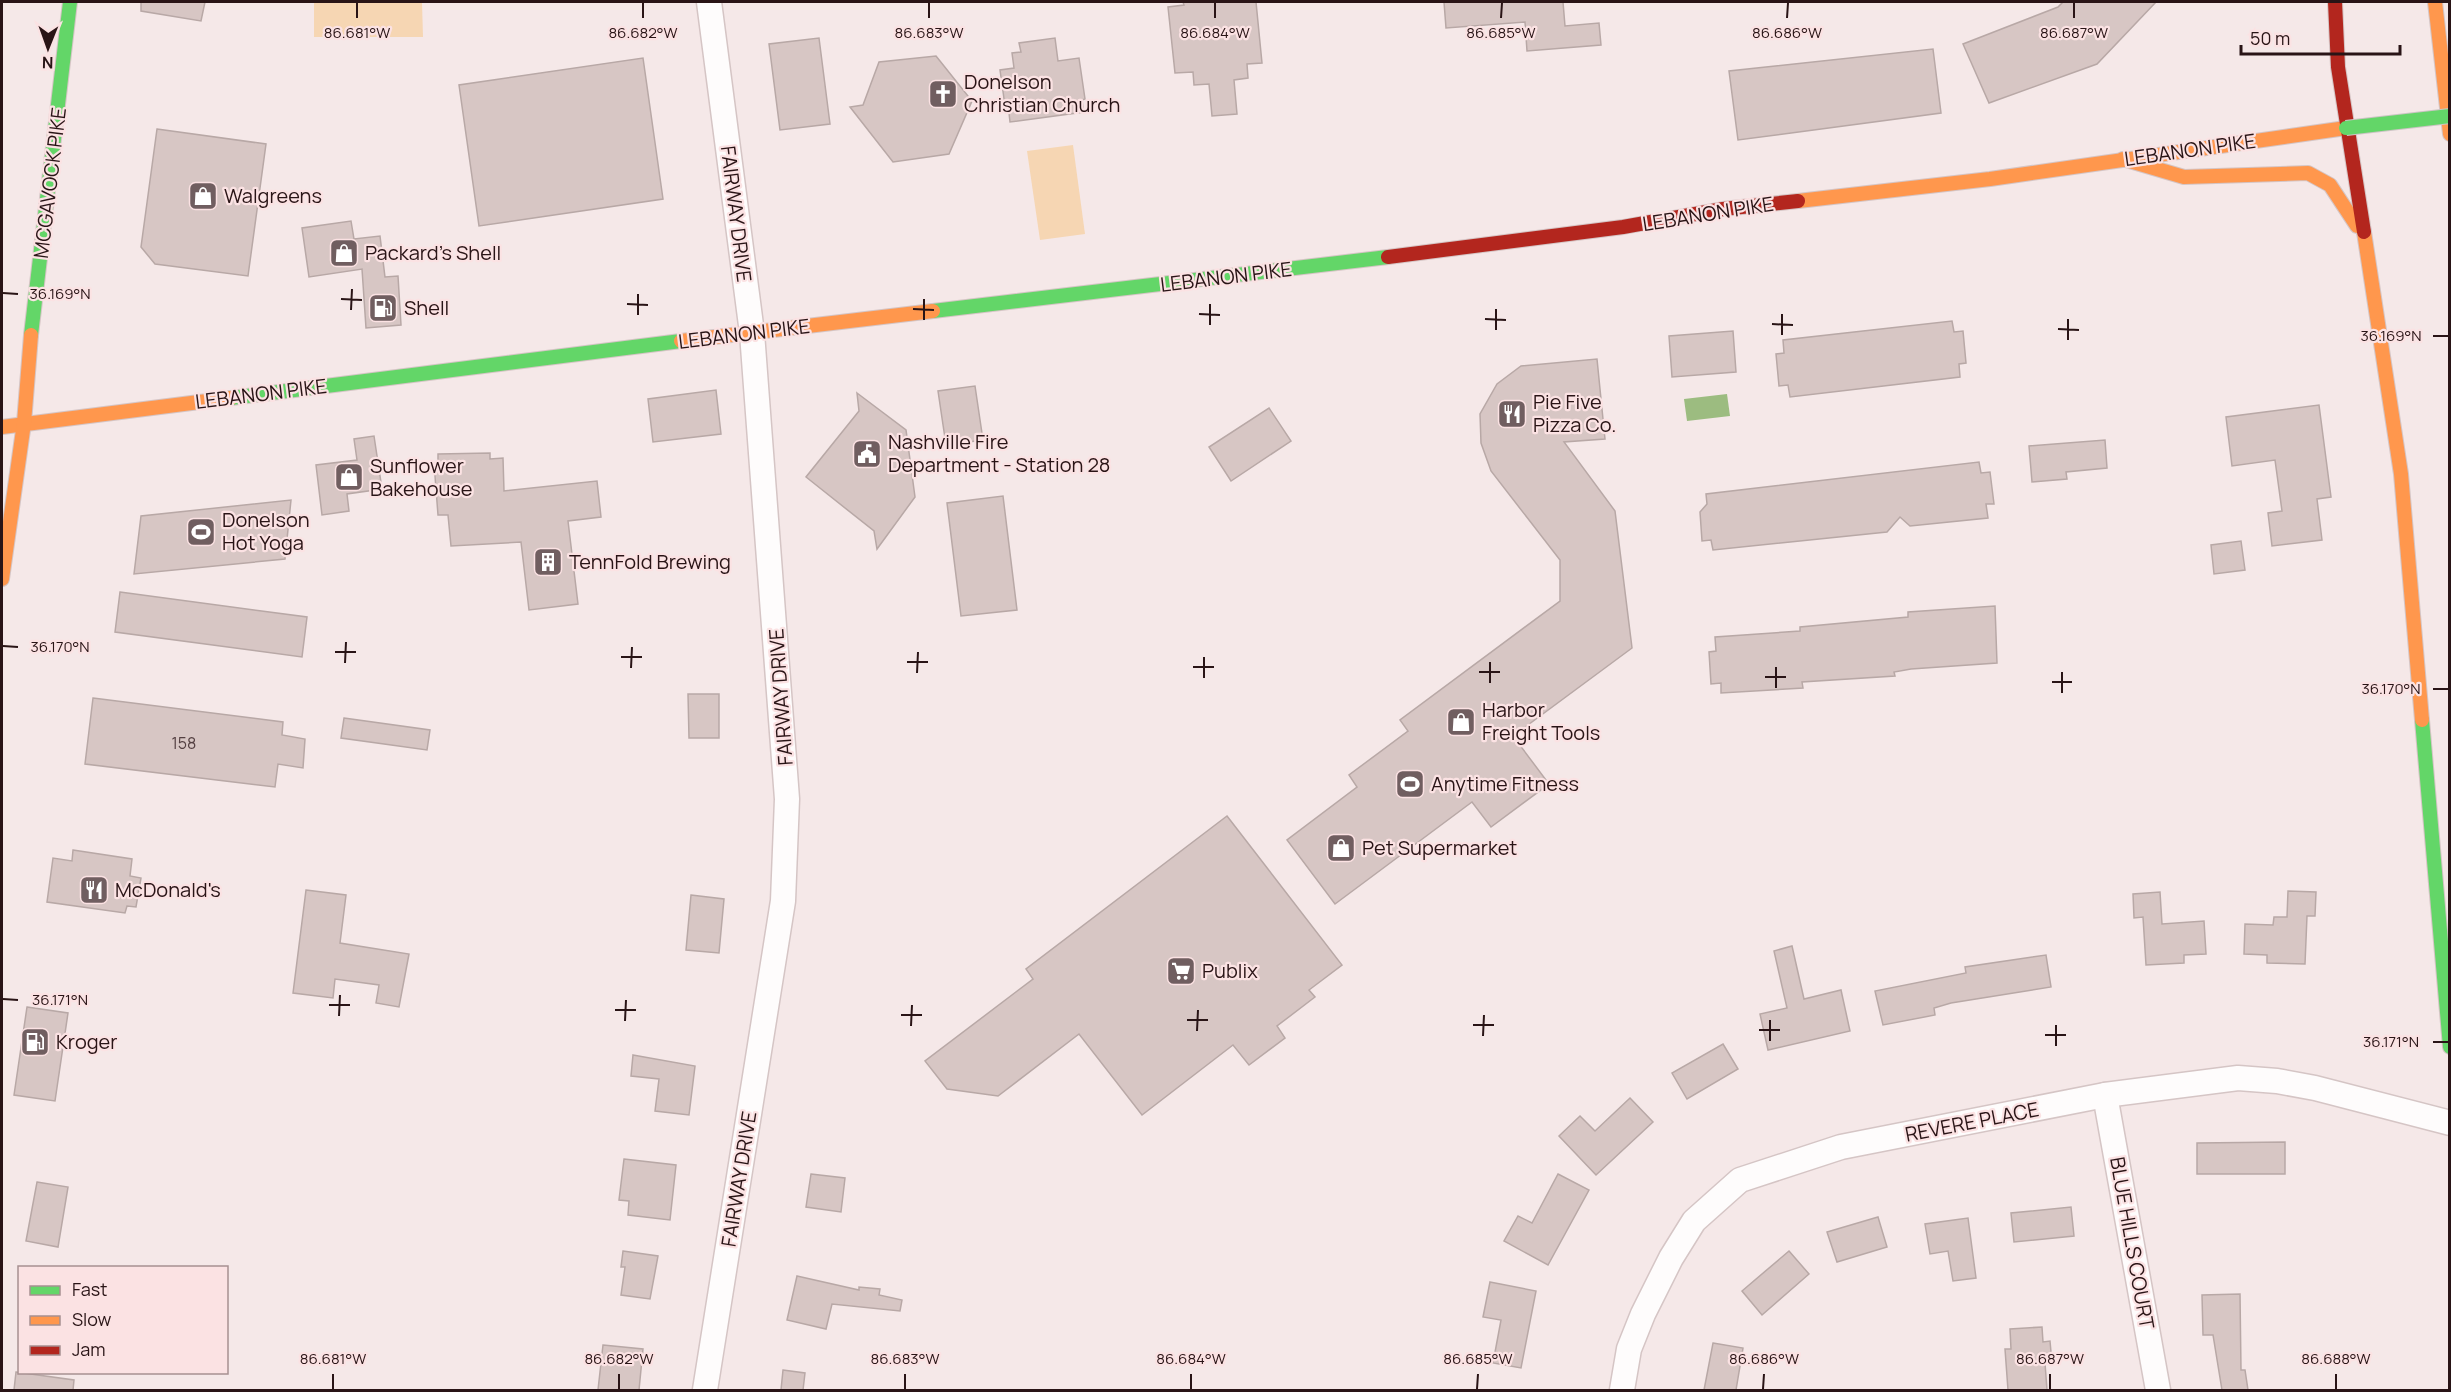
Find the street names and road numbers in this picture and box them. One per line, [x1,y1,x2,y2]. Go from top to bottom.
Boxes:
street label: MCGAVOCK PIKE [27,106,72,260]
street label: LEBANON PIKE [2122,127,2257,172]
street label: FAIRWAY DRIVE [715,144,758,284]
street label: LEBANON PIKE [1640,190,1775,237]
street label: LEBANON PIKE [1159,255,1293,298]
street label: LEBANON PIKE [677,312,811,355]
street label: LEBANON PIKE [194,372,328,415]
street label: FAIRWAY DRIVE [762,628,799,766]
street label: REVERE PLACE [1903,1095,2041,1148]
street label: FAIRWAY DRIVE [714,1109,763,1249]
street label: BLUE HILLS COURT [2104,1155,2161,1331]

